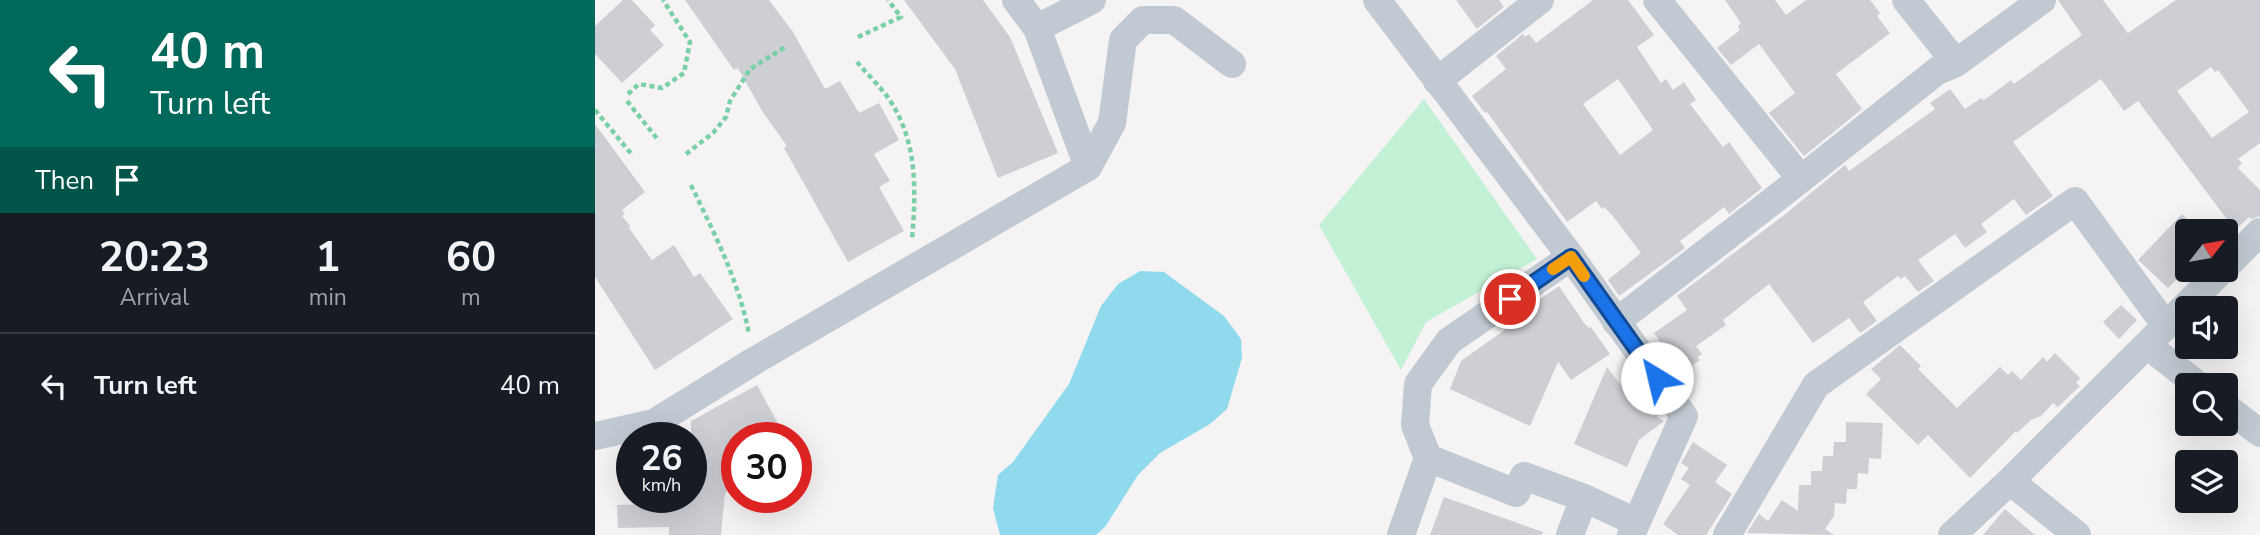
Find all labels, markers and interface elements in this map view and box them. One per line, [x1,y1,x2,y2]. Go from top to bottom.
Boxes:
text: 40 m [150,18,265,85]
icon: left [35,28,126,119]
text: Turn left [150,82,270,125]
icon: arrive [108,161,146,199]
text: Then [35,163,94,198]
north arrow [2175,219,2238,282]
map controls [2175,219,2238,513]
text: 20:23 [99,229,210,286]
text: 1 [315,229,340,286]
text: 60 [446,229,496,286]
pin [1480,269,1540,329]
icon: arrive [1491,280,1529,318]
text: Arrival [120,282,189,313]
text: min [309,282,347,313]
text: m [461,282,481,313]
button: sound [2175,296,2238,359]
position arrow [1620,341,1694,415]
icon: left [35,367,73,405]
text: Turn left [94,368,197,403]
text: 40 m [500,368,560,403]
button: search [2175,373,2238,436]
speed limit sign: 30 [721,422,812,513]
text: 26 [640,435,683,482]
button: layers [2175,450,2238,513]
text: km/h [642,473,681,497]

